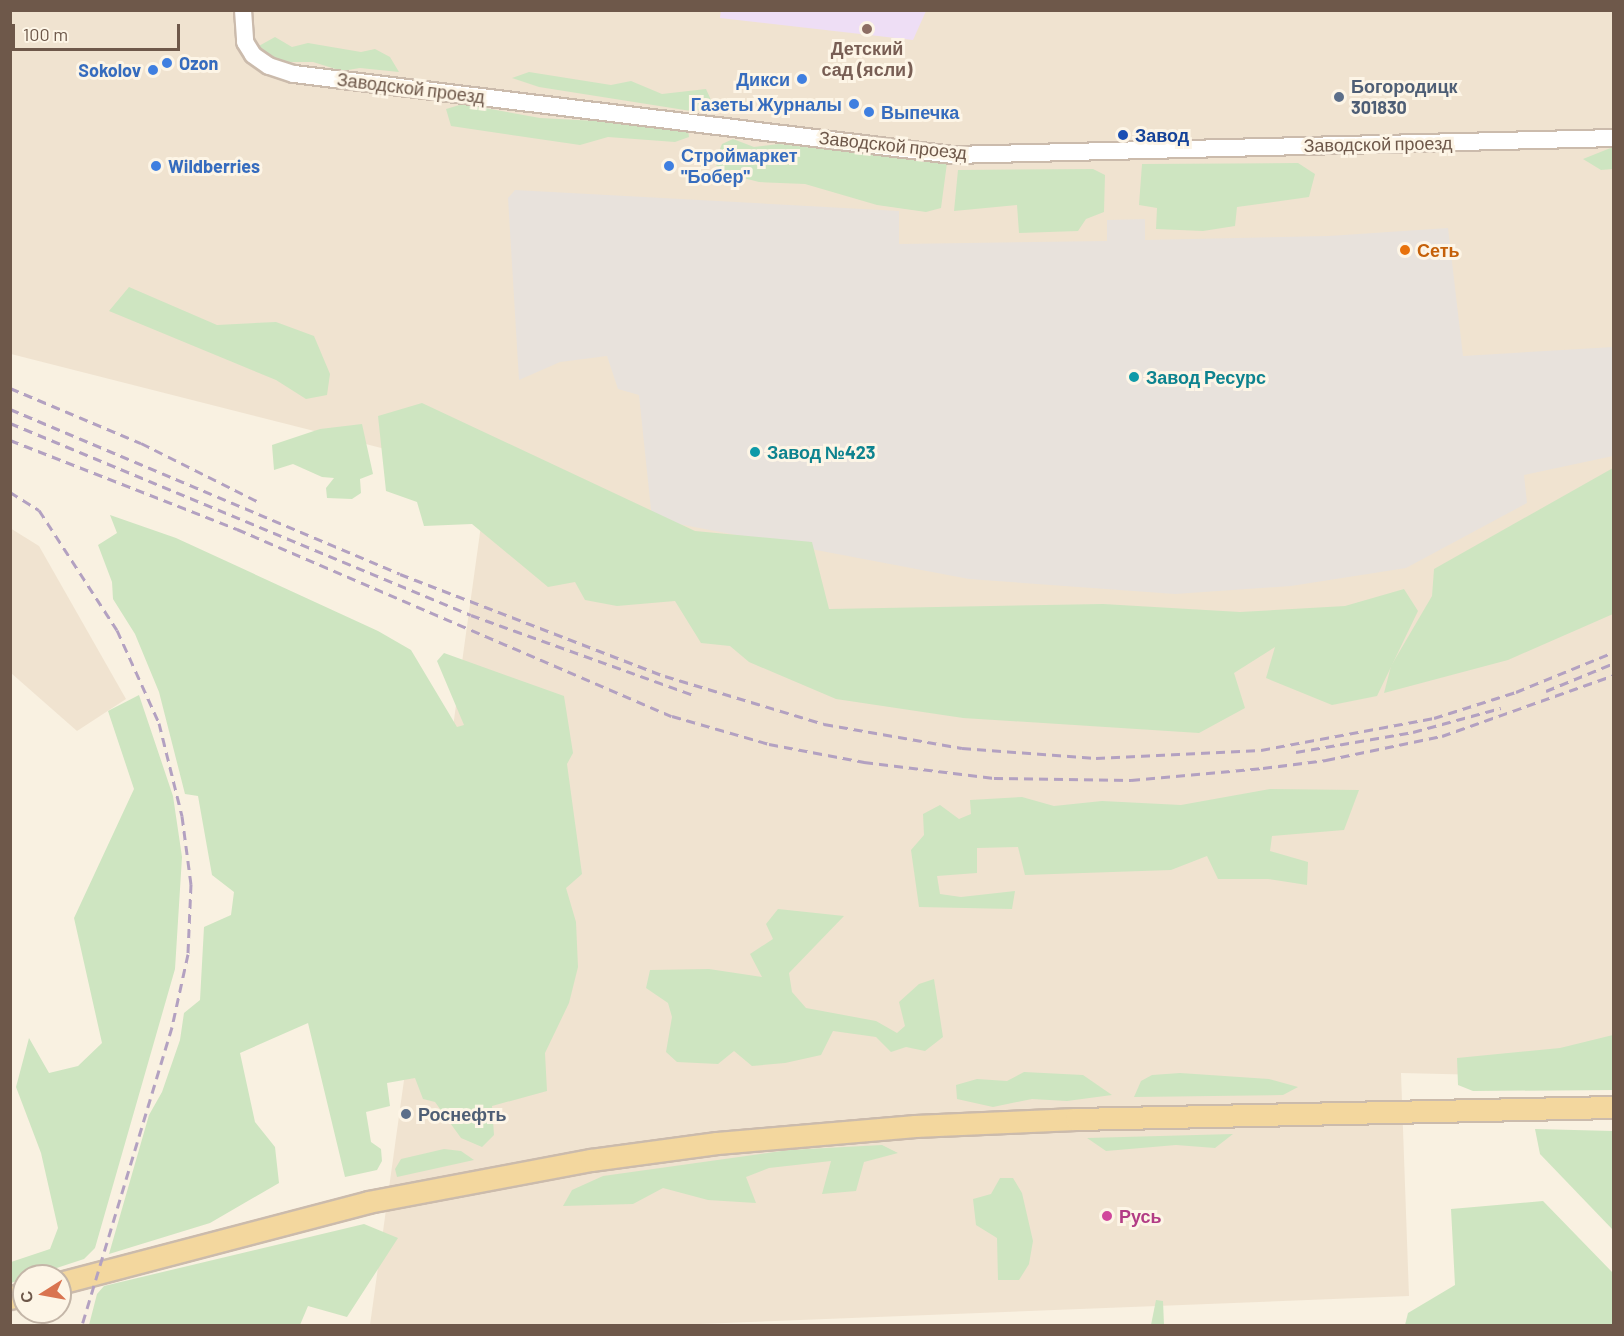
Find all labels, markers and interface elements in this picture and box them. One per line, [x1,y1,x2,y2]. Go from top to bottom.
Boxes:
scale bar [15,12,183,50]
marker: Детский сад (ясли) [860,22,874,36]
text: 100 m [23,23,68,45]
place label: Детский сад (ясли) [822,38,912,80]
place label: Ozon [179,52,218,74]
marker: Ozon [160,56,174,70]
place label: Sokolov [78,59,141,81]
marker: Sokolov [146,63,160,77]
street label: Заводской проезд [336,68,486,108]
place label: Дикси [736,68,790,90]
marker: Дикси [795,72,809,86]
place label: Богородицк 301830 [1351,76,1458,118]
marker: Богородицк 301830 [1332,90,1346,104]
place label: Газеты Журналы [691,93,842,115]
marker: Газеты Журналы [847,97,861,111]
place label: Выпечка [881,101,959,123]
marker: Выпечка [862,105,876,119]
place label: Завод [1135,124,1189,146]
street label: Заводской проезд [818,126,968,164]
marker: Завод [1116,128,1130,142]
street label: Заводской проезд [1303,132,1453,156]
place label: Строймаркет "Бобер" [681,145,798,188]
place label: Wildberries [168,155,260,177]
marker: Wildberries [149,159,163,173]
marker: Строймаркет "Бобер" [662,159,676,173]
place label: Сеть [1417,239,1460,261]
marker: Сеть [1398,243,1412,257]
place label: Завод Ресурс [1146,366,1266,388]
marker: Завод Ресурс [1127,370,1141,384]
place label: Завод №423 [767,441,875,463]
marker: Завод №423 [748,445,762,459]
place label: Роснефть [418,1103,507,1125]
marker: Роснефть [399,1107,413,1121]
place label: Русь [1119,1205,1162,1227]
marker: Русь [1100,1209,1114,1223]
north arrow [12,1264,72,1324]
text: С [15,1290,36,1305]

